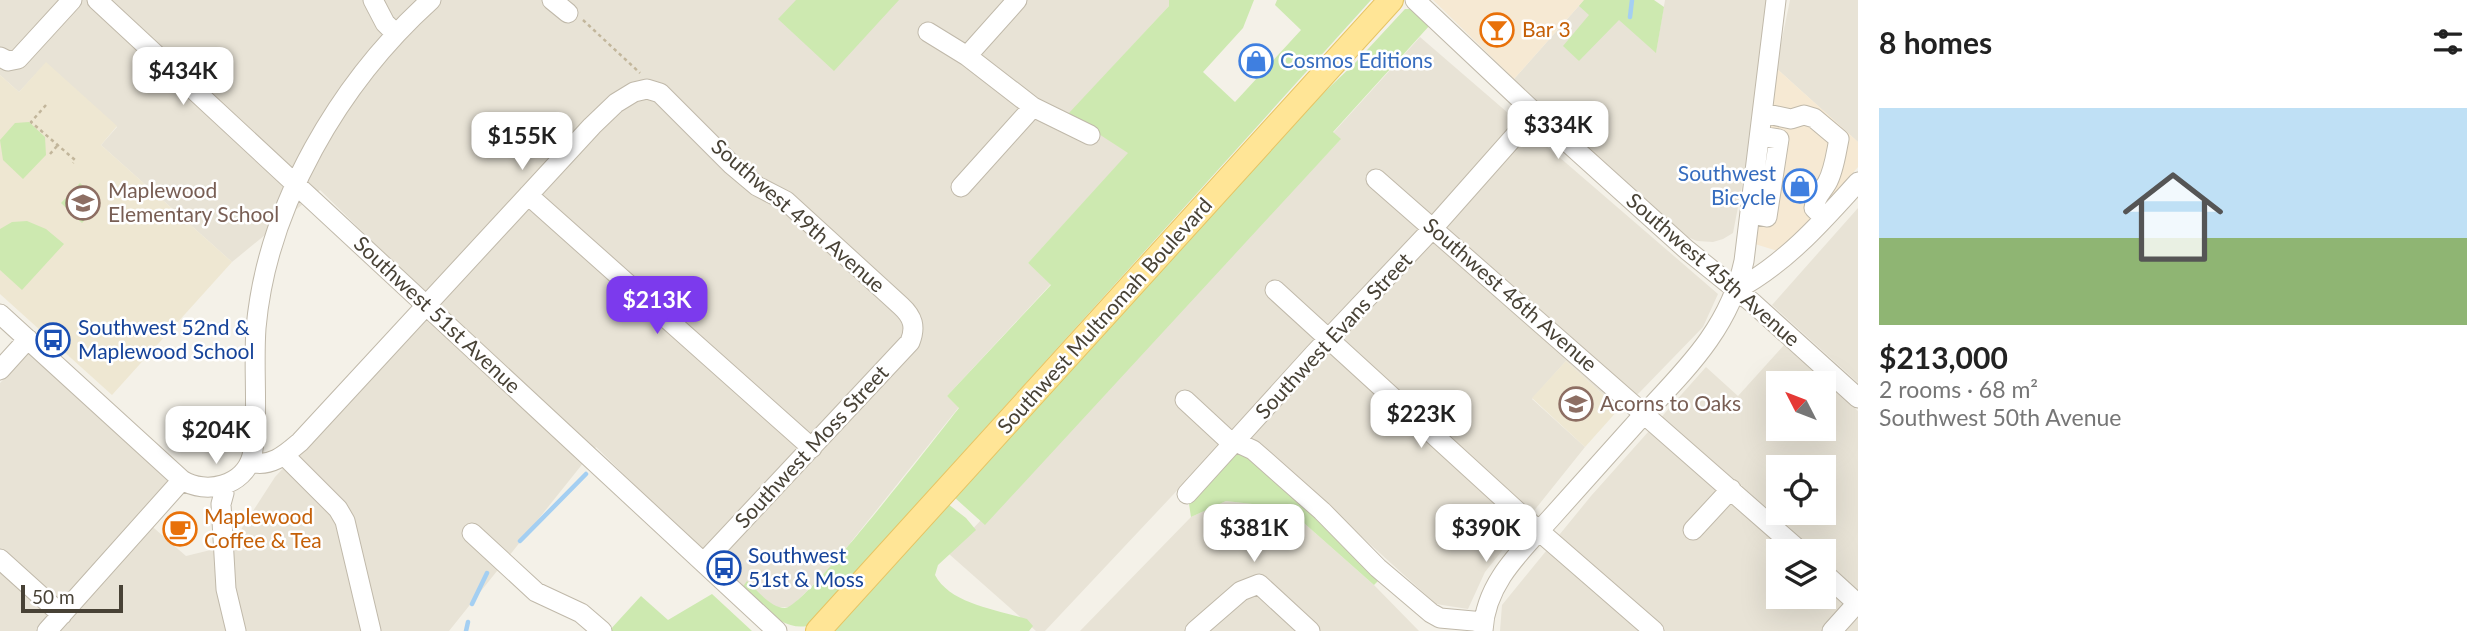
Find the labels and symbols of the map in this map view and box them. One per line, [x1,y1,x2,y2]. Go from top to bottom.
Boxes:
bar icon: Bar 3 [1478,11,1516,49]
place label: Bar 3 [1522,16,1571,41]
shop icon: Cosmos Editions [1237,42,1275,80]
place label: Cosmos Editions [1280,47,1433,72]
pin: $434K [134,48,232,107]
pin: $334K [1509,102,1607,161]
pin: $155K [473,113,571,172]
street label: Southwest 49th Avenue [707,133,891,297]
place label: Southwest Bicycle [1678,160,1776,209]
shop icon: Southwest Bicycle [1781,167,1819,205]
place label: Maplewood Elementary School [108,177,279,226]
school or university icon: Maplewood Elementary School [64,184,102,222]
street label: Southwest 45th Avenue [1622,187,1806,351]
street label: Southwest Multnomah Boulevard [991,192,1216,438]
street label: Southwest 46th Avenue [1419,212,1603,376]
street label: Southwest 51st Avenue [350,230,527,398]
street label: Southwest Evans Street [1250,246,1417,423]
pin: $213K [608,276,706,336]
place label: Southwest 52nd & Maplewood School [78,314,254,363]
bus stop icon: Southwest 52nd & Maplewood School [34,321,72,359]
street label: Southwest Moss Street [729,359,893,533]
north arrow [1766,371,1836,441]
school or university icon: Acorns to Oaks [1557,385,1595,423]
place label: Acorns to Oaks [1600,390,1741,415]
pin: $223K [1372,391,1470,450]
pin: $204K [167,406,265,466]
place label: Maplewood Coffee & Tea [204,503,322,552]
pin: $381K [1205,504,1303,564]
pin: $390K [1437,504,1535,564]
cafe icon: Maplewood Coffee & Tea [161,510,199,548]
place label: Southwest 51st & Moss [748,542,864,591]
bus stop icon: Southwest 51st & Moss [705,549,743,587]
scale bar [21,582,122,614]

